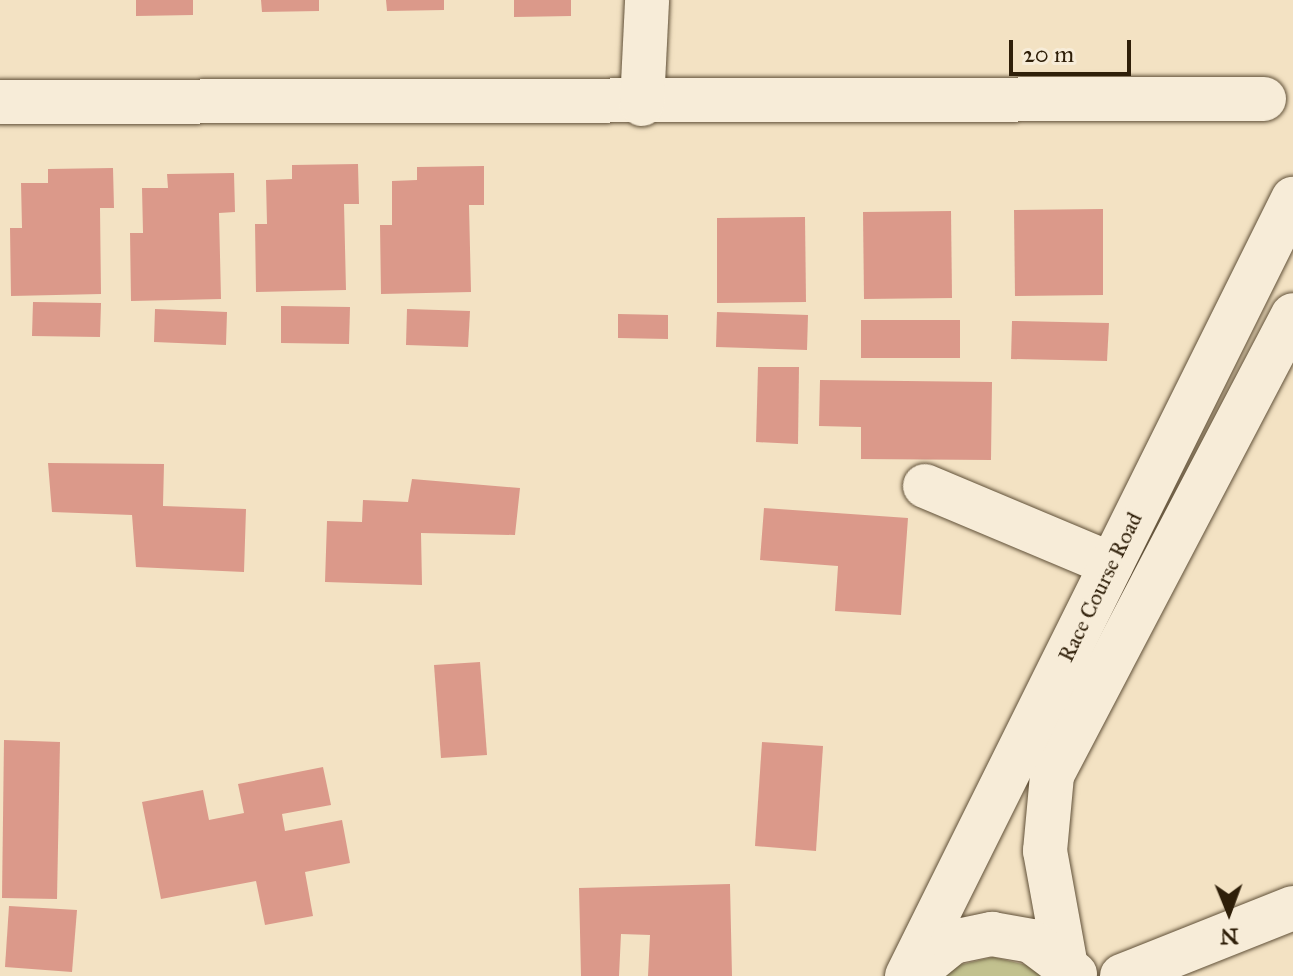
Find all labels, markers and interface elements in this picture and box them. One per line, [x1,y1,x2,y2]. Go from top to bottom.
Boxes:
scale bar [1013,24,1135,74]
text: 20 m [1023,39,1074,69]
street label: Race Course Road [1052,508,1148,666]
north arrow [1189,872,1269,952]
text: N [1220,923,1239,950]

